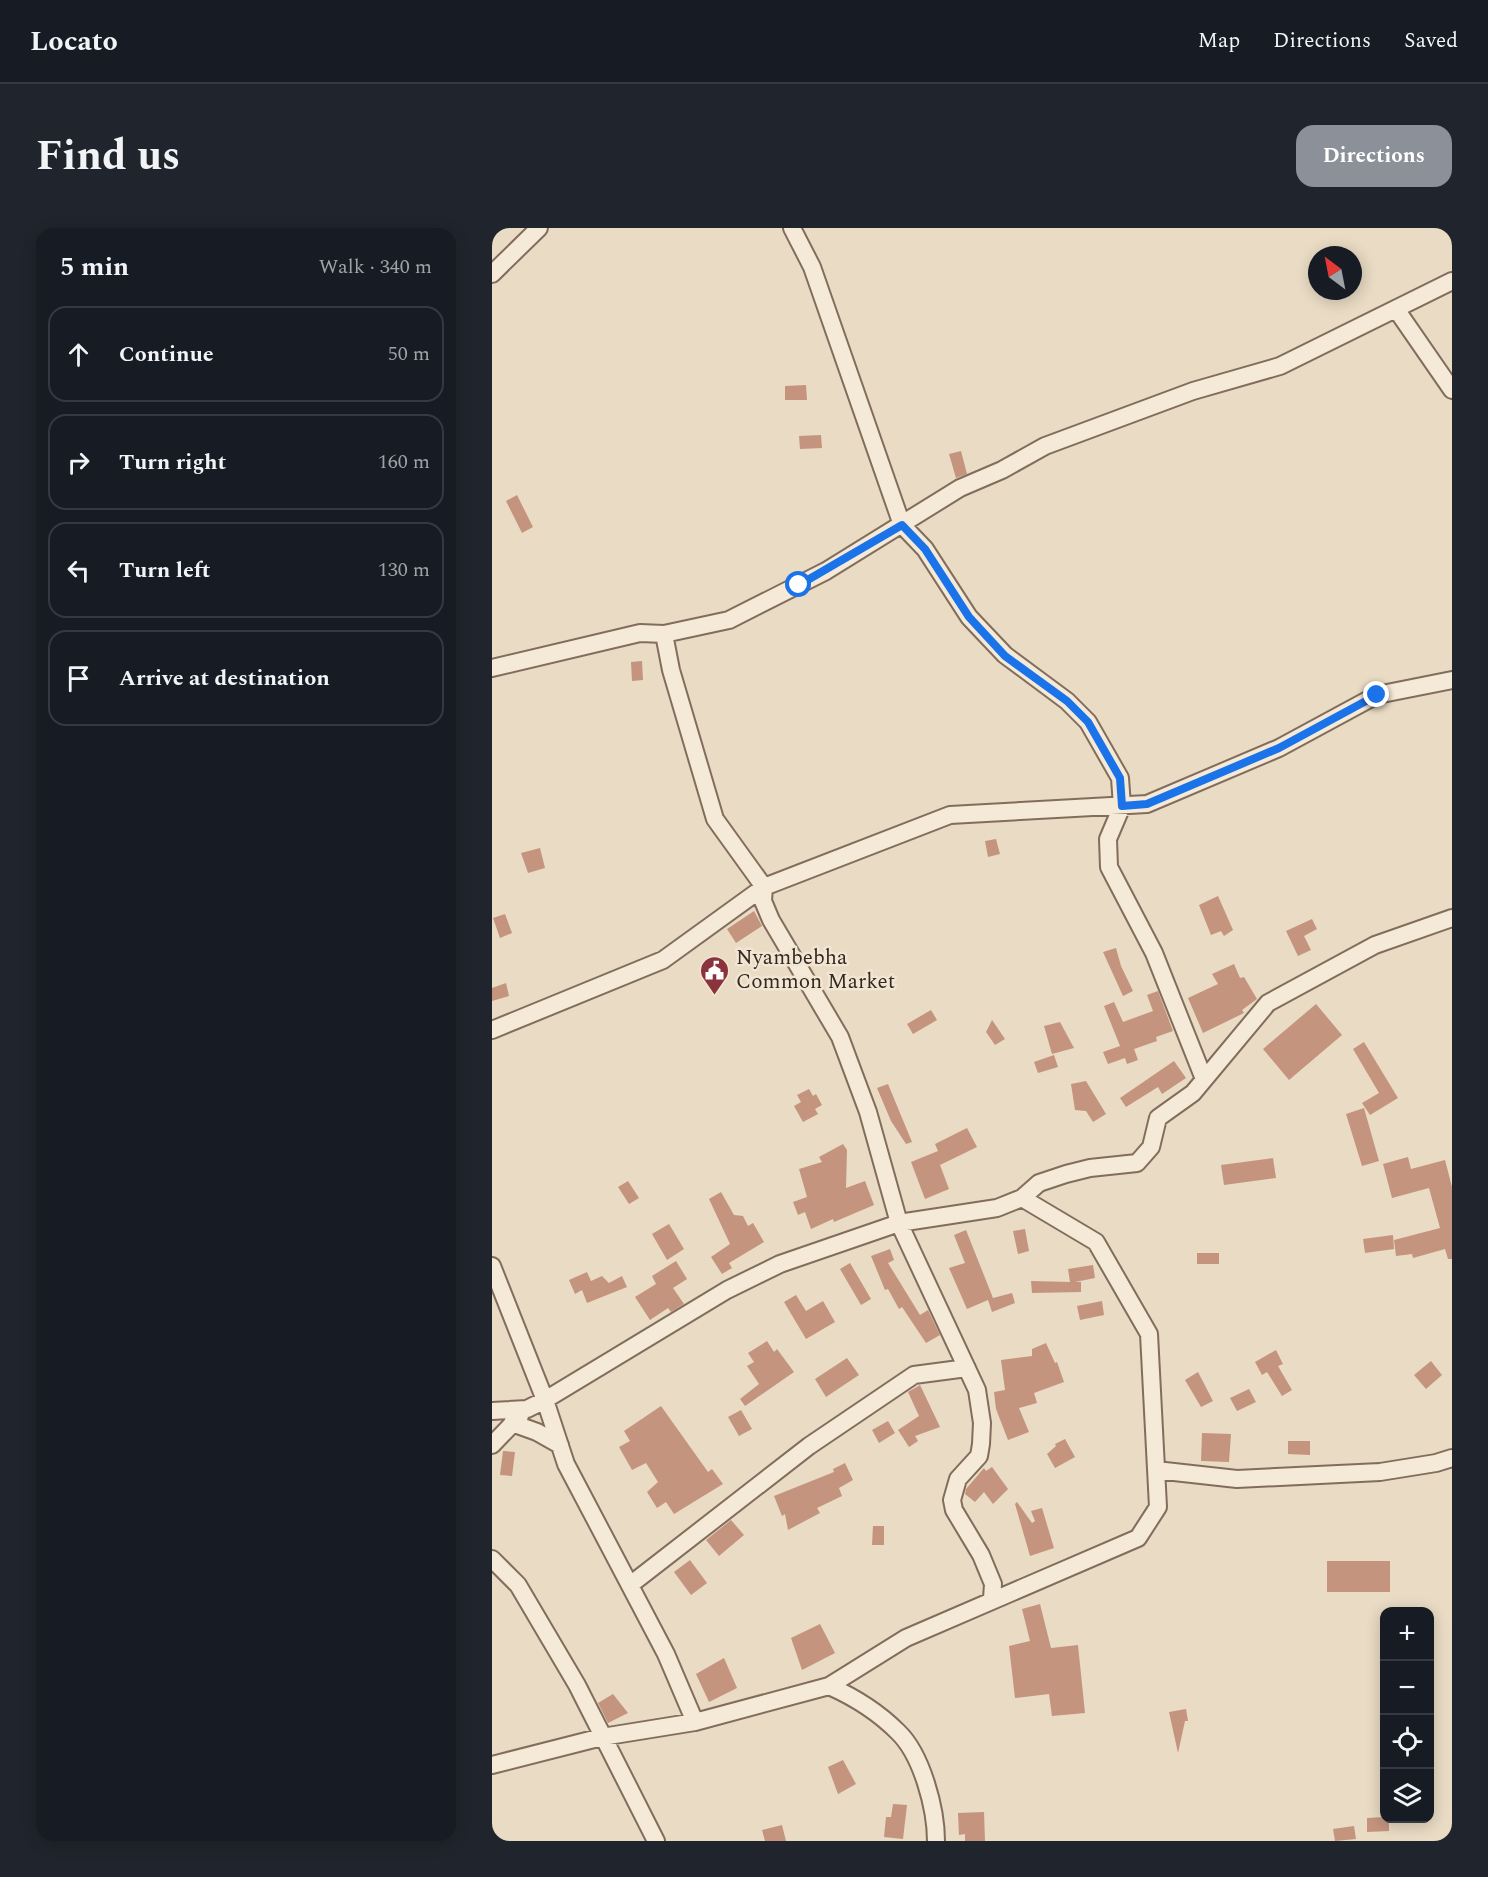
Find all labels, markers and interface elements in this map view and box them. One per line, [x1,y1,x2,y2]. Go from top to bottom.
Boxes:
text: Locato [30,20,118,63]
text: Map [1198,25,1240,57]
text: Directions [1273,25,1371,57]
text: Saved [1404,25,1458,57]
text: Find us [36,125,180,188]
button: Directions [1296,125,1452,187]
north arrow [1308,246,1362,300]
text: 5 min [60,247,129,287]
text: Walk · 340 m [319,252,432,282]
icon: ahead [62,338,95,371]
text: Continue [119,338,214,371]
text: 50 m [388,339,430,369]
icon: right [62,446,95,479]
text: Turn right [119,446,226,479]
text: 160 m [378,447,430,477]
icon: left [62,554,95,587]
text: Turn left [119,554,211,587]
text: 130 m [378,555,430,585]
route start [785,571,811,597]
icon: arrive [62,662,95,695]
text: Arrive at destination [119,662,330,695]
route end [1363,681,1389,707]
place label: Nyambebha Common Market [736,942,895,998]
public building icon: Nyambebha Common Market [699,954,731,996]
map controls [1380,1607,1434,1823]
button: + [1380,1607,1434,1661]
button: − [1380,1661,1434,1715]
button: locate [1380,1715,1434,1769]
button: layers [1380,1769,1434,1823]

